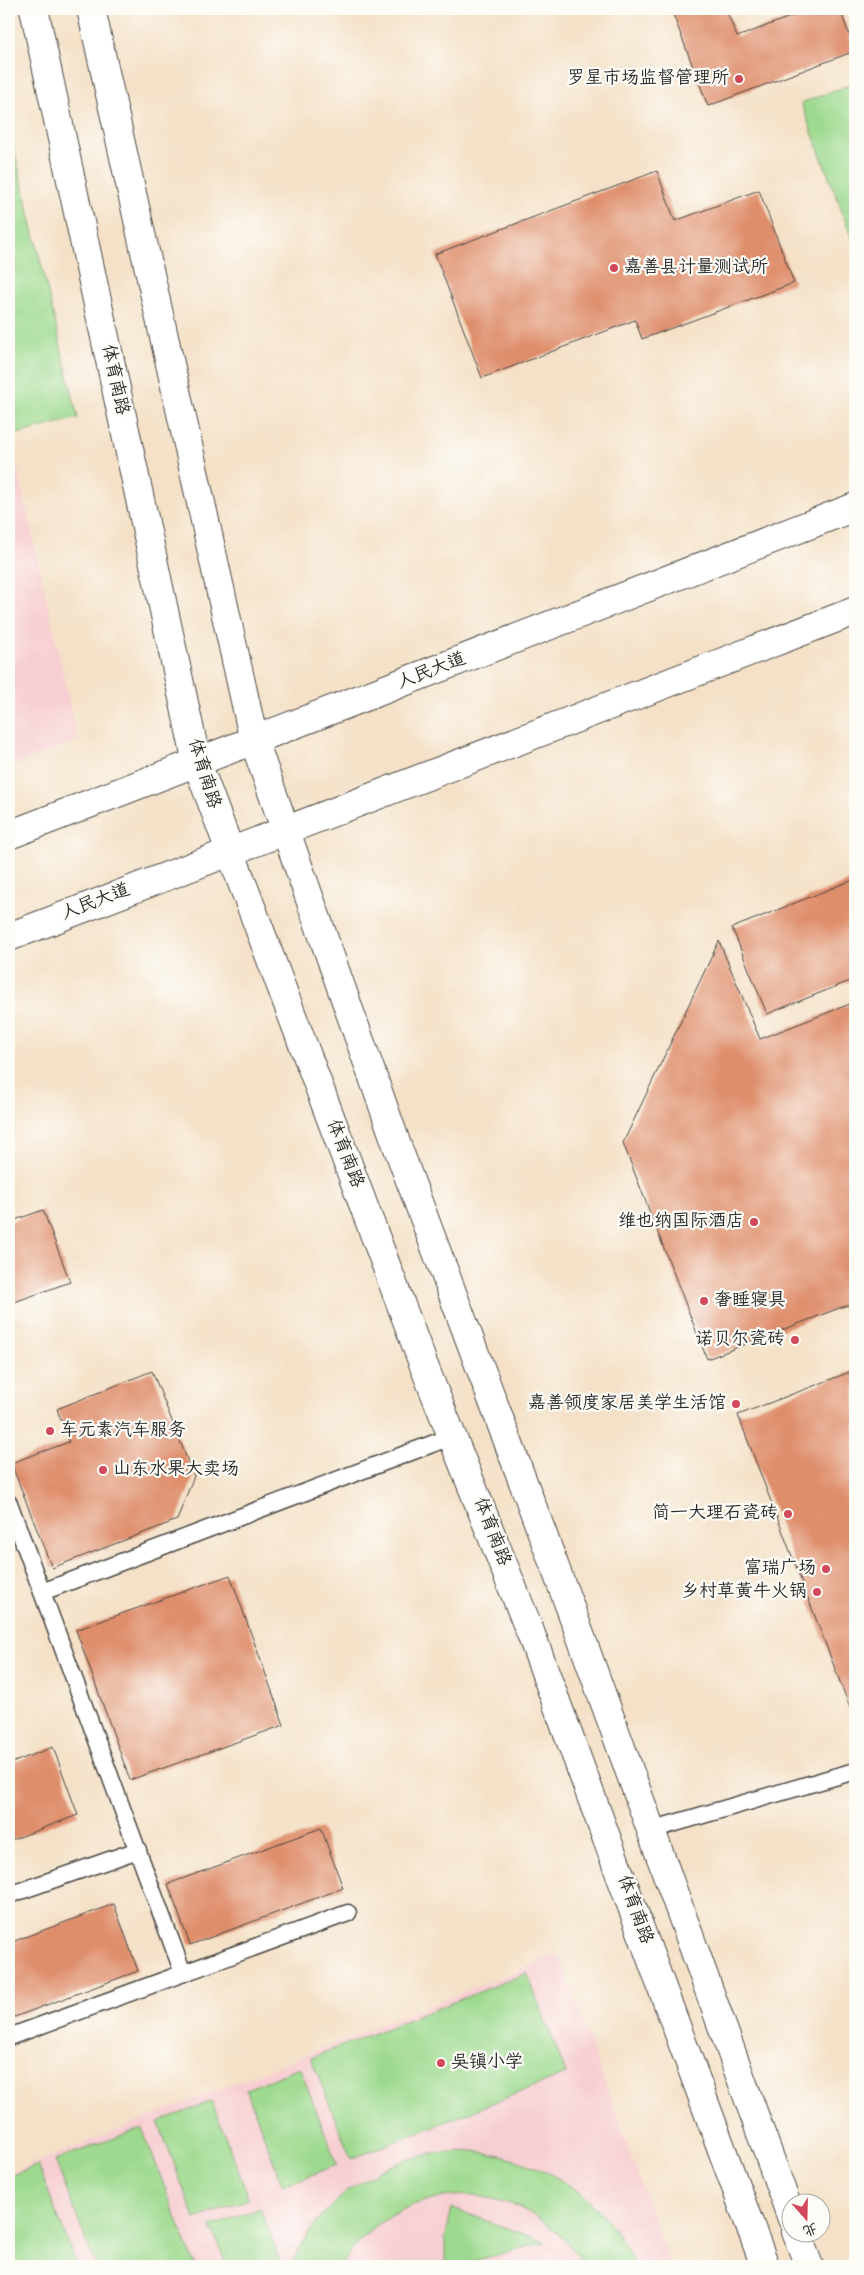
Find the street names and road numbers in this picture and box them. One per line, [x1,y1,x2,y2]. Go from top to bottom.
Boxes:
street label: 体育南路 [94,342,134,418]
street label: 人民大道 [394,647,470,697]
street label: 体育南路 [181,736,225,812]
street label: 人民大道 [58,878,134,928]
street label: 体育南路 [319,1116,369,1192]
street label: 体育南路 [466,1494,516,1570]
street label: 体育南路 [610,1872,658,1948]

